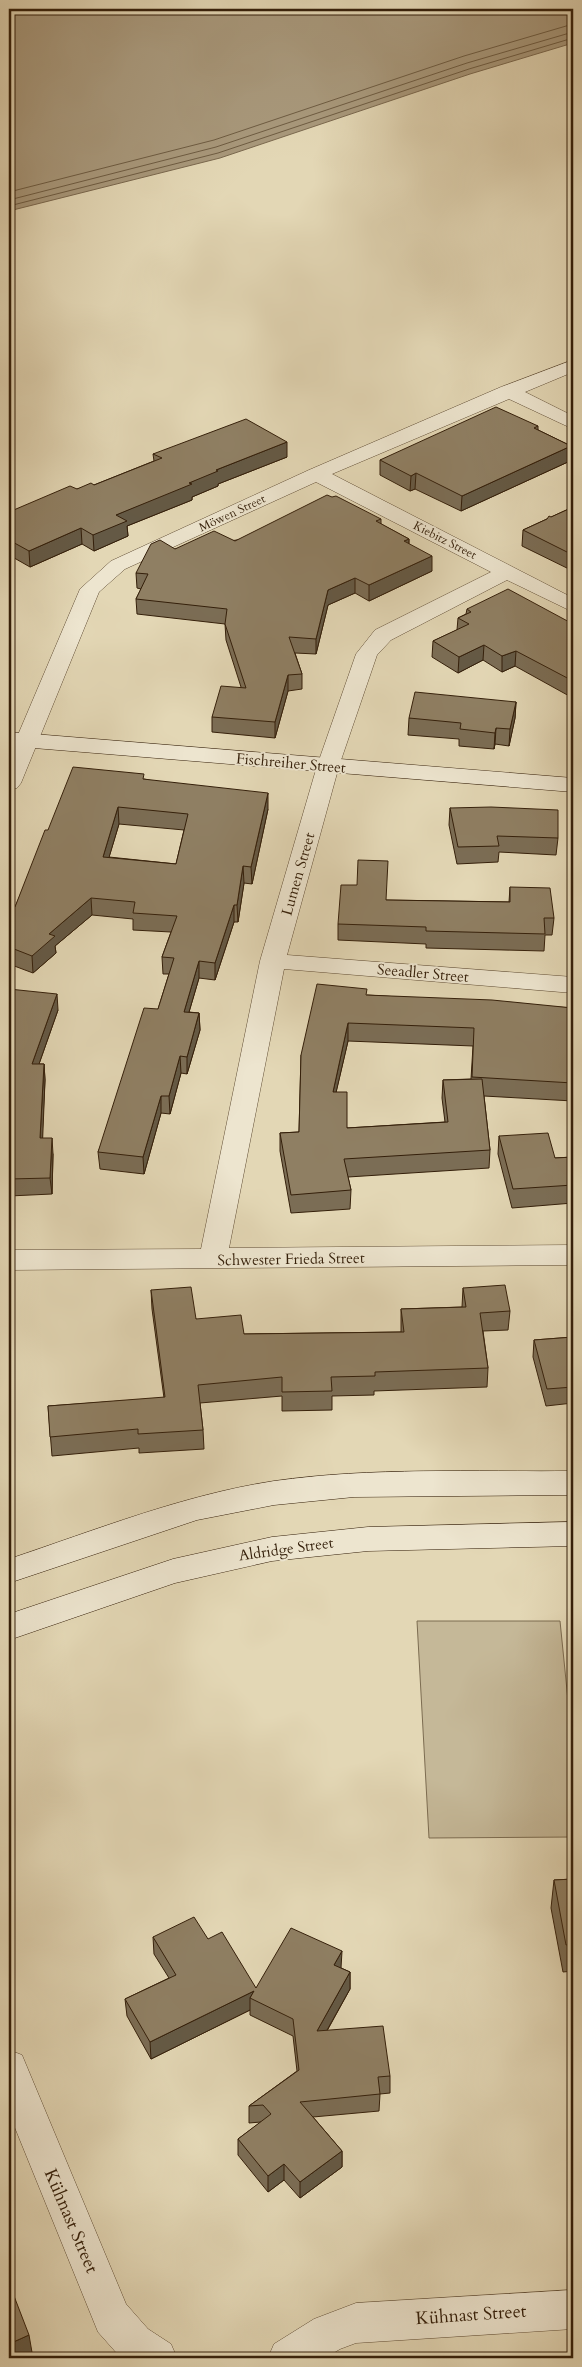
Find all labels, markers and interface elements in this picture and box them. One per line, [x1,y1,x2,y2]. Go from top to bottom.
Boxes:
street label: Möwen Street [196,490,268,535]
street label: Kiebitz Street [411,517,479,563]
street label: Fischreiher Street [235,748,347,778]
street label: Lumen Street [277,830,319,918]
street label: Seeadler Street [376,959,470,987]
street label: Schwester Frieda Street [217,1248,365,1270]
street label: Aldridge Street [237,1532,335,1566]
street label: Kühnast Street [38,2165,104,2277]
street label: Kühnast Street [415,2299,528,2331]

